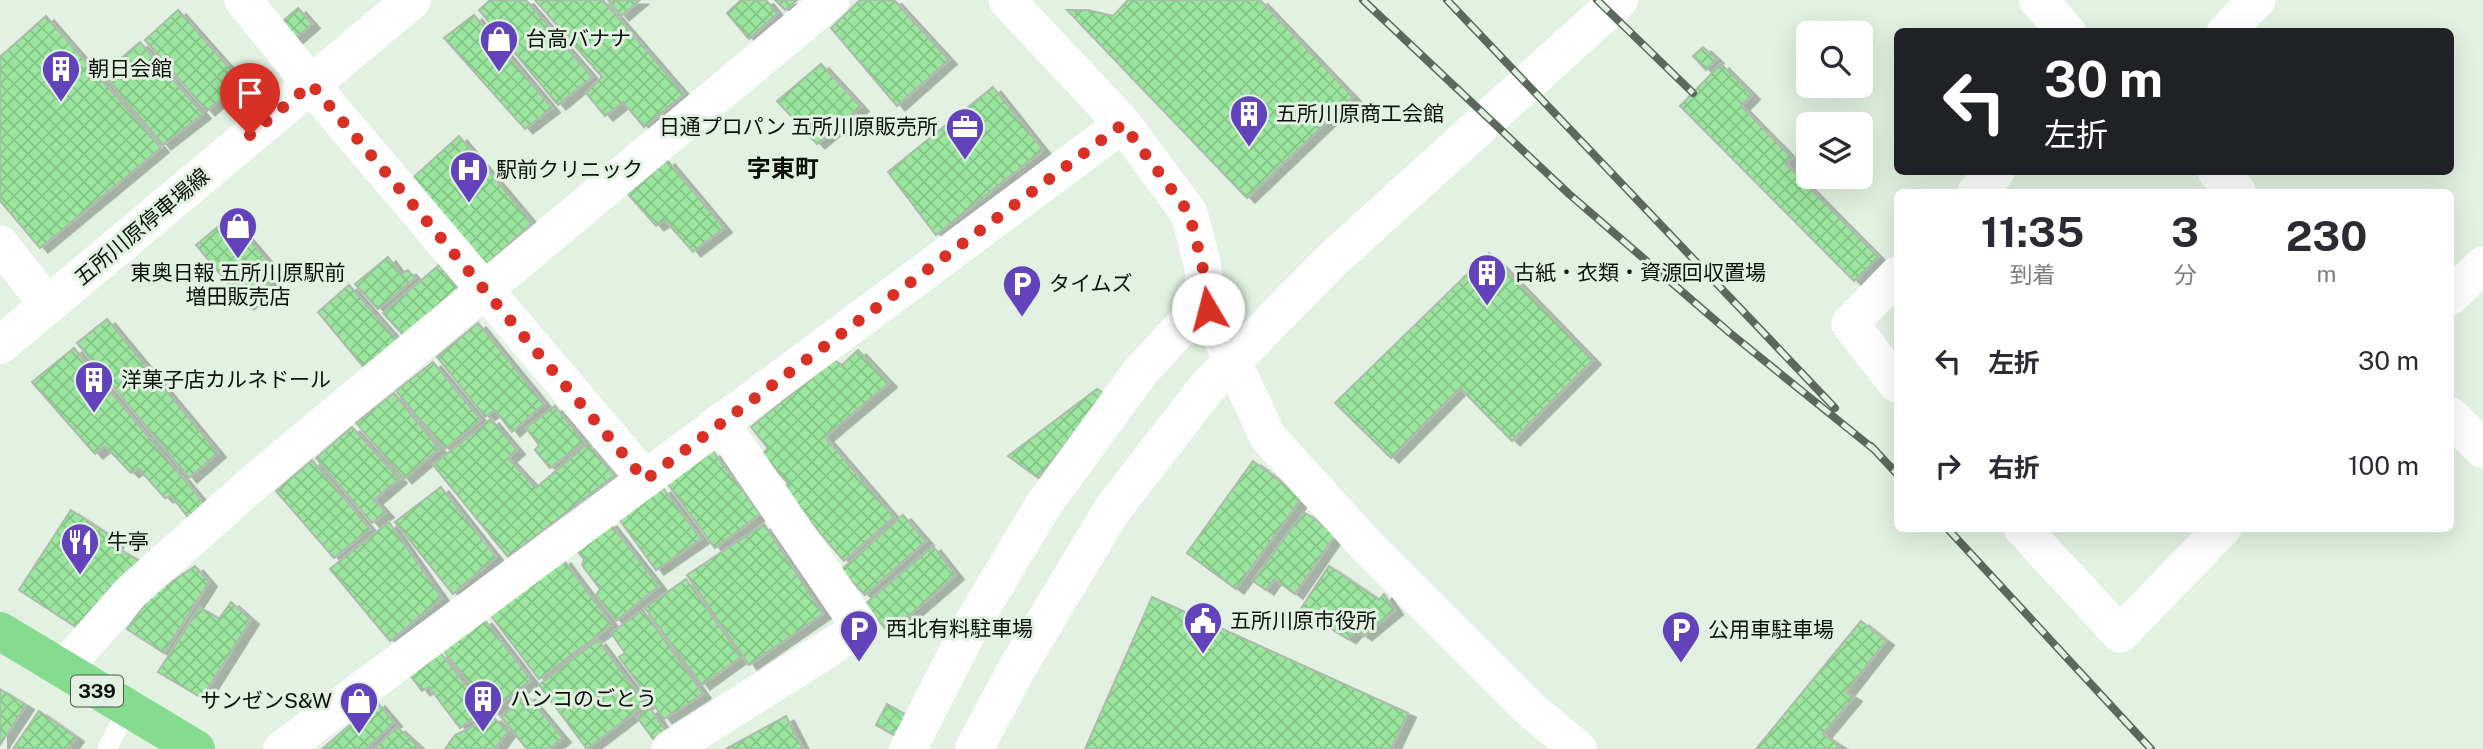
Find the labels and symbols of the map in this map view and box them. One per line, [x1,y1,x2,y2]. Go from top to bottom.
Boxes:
shop icon: 台高バナナ [478,18,520,73]
place label: 台高バナナ [526,26,631,51]
building icon: 朝日会館 [40,48,82,103]
place label: 朝日会館 [88,56,172,81]
pin [220,63,280,135]
building icon: 五所川原商工会館 [1228,93,1270,148]
place label: 五所川原商工会館 [1276,101,1444,126]
office icon: 日通プロパン 五所川原販売所 [944,106,986,161]
place label: 日通プロパン 五所川原販売所 [659,114,938,139]
hospital icon: 駅前クリニック [448,149,490,204]
district label: 字東町 [747,154,819,182]
place label: 駅前クリニック [496,157,643,182]
street label: 五所川原停車場線 [69,163,214,290]
shop icon: 東奥日報 五所川原駅前 増田販売店 [217,205,259,260]
building icon: 古紙・衣類・資源回収置場 [1466,252,1508,307]
place label: 東奥日報 五所川原駅前 増田販売店 [130,260,346,309]
place label: 古紙・衣類・資源回収置場 [1514,260,1766,285]
parking icon: タイムズ [1001,263,1043,318]
place label: タイムズ [1049,271,1133,296]
position arrow [1171,272,1245,346]
building icon: 洋菓子店カルネドール [73,359,115,414]
place label: 洋菓子店カルネドール [121,367,331,392]
restaurant icon: 牛亭 [59,521,101,576]
place label: 牛亭 [107,529,149,554]
public building icon: 五所川原市役所 [1182,600,1224,655]
parking icon: 西北有料駐車場 [838,608,880,663]
place label: 五所川原市役所 [1230,608,1377,633]
parking icon: 公用車駐車場 [1660,609,1702,664]
place label: 西北有料駐車場 [886,616,1033,641]
place label: 公用車駐車場 [1708,617,1834,642]
road number: 339 [71,676,123,706]
building icon: ハンコのごとう [462,678,504,733]
shop icon: サンゼンS&W [338,680,380,735]
place label: ハンコのごとう [510,686,657,711]
place label: サンゼンS&W [200,688,332,713]

